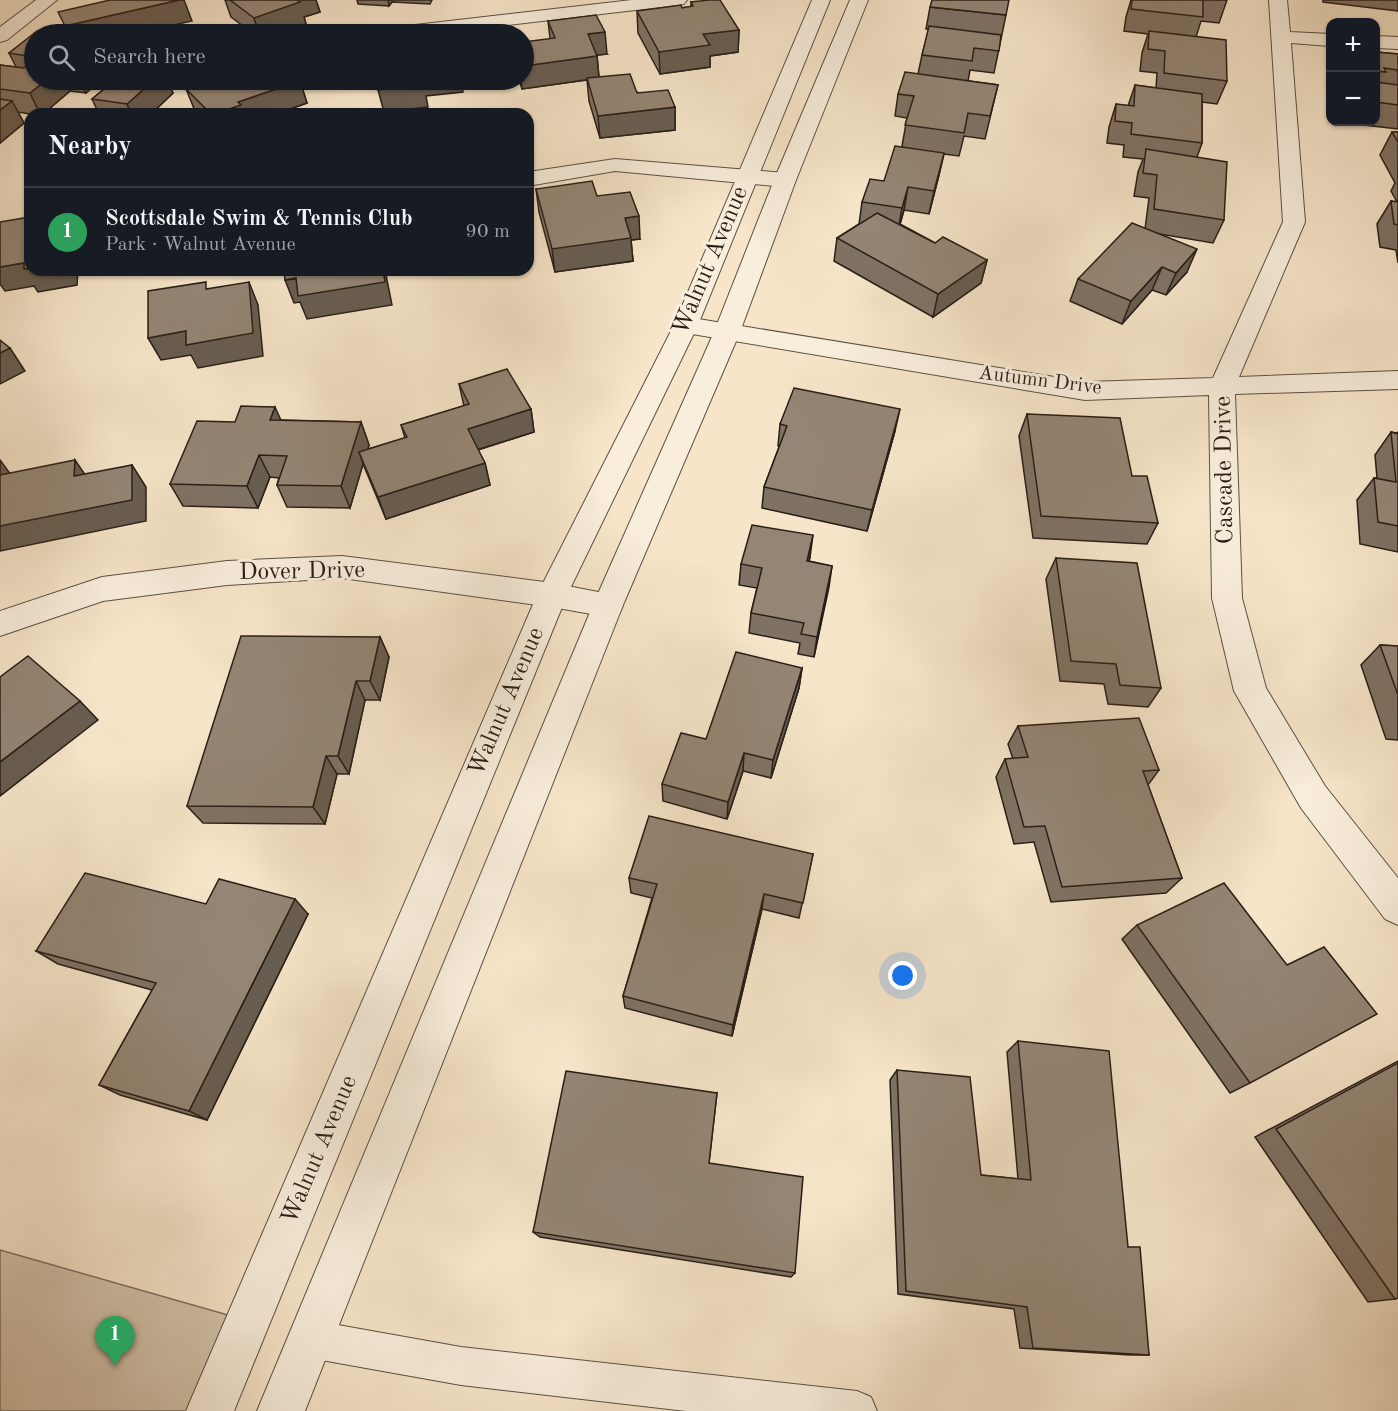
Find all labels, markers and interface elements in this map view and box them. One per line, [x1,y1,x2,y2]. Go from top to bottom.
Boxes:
map controls [1326,18,1380,126]
button: + [1326,18,1380,72]
search box [24,24,534,90]
icon: search [45,41,78,74]
text: Search here [93,46,206,68]
button: − [1326,72,1380,126]
text: Nearby [48,134,132,160]
street label: Walnut Avenue [669,183,753,339]
text: Scottsdale Swim & Tennis Club [105,208,413,230]
text: 1 [62,222,73,242]
text: 90 m [465,222,510,242]
text: Park · Walnut Avenue [105,235,296,255]
street label: Autumn Drive [977,364,1103,398]
street label: Cascade Drive [1212,395,1238,545]
street label: Dover Drive [239,559,365,585]
street label: Walnut Avenue [465,624,549,780]
your location [888,961,917,990]
street label: Walnut Avenue [278,1072,362,1228]
pin: 1 [96,1316,134,1366]

